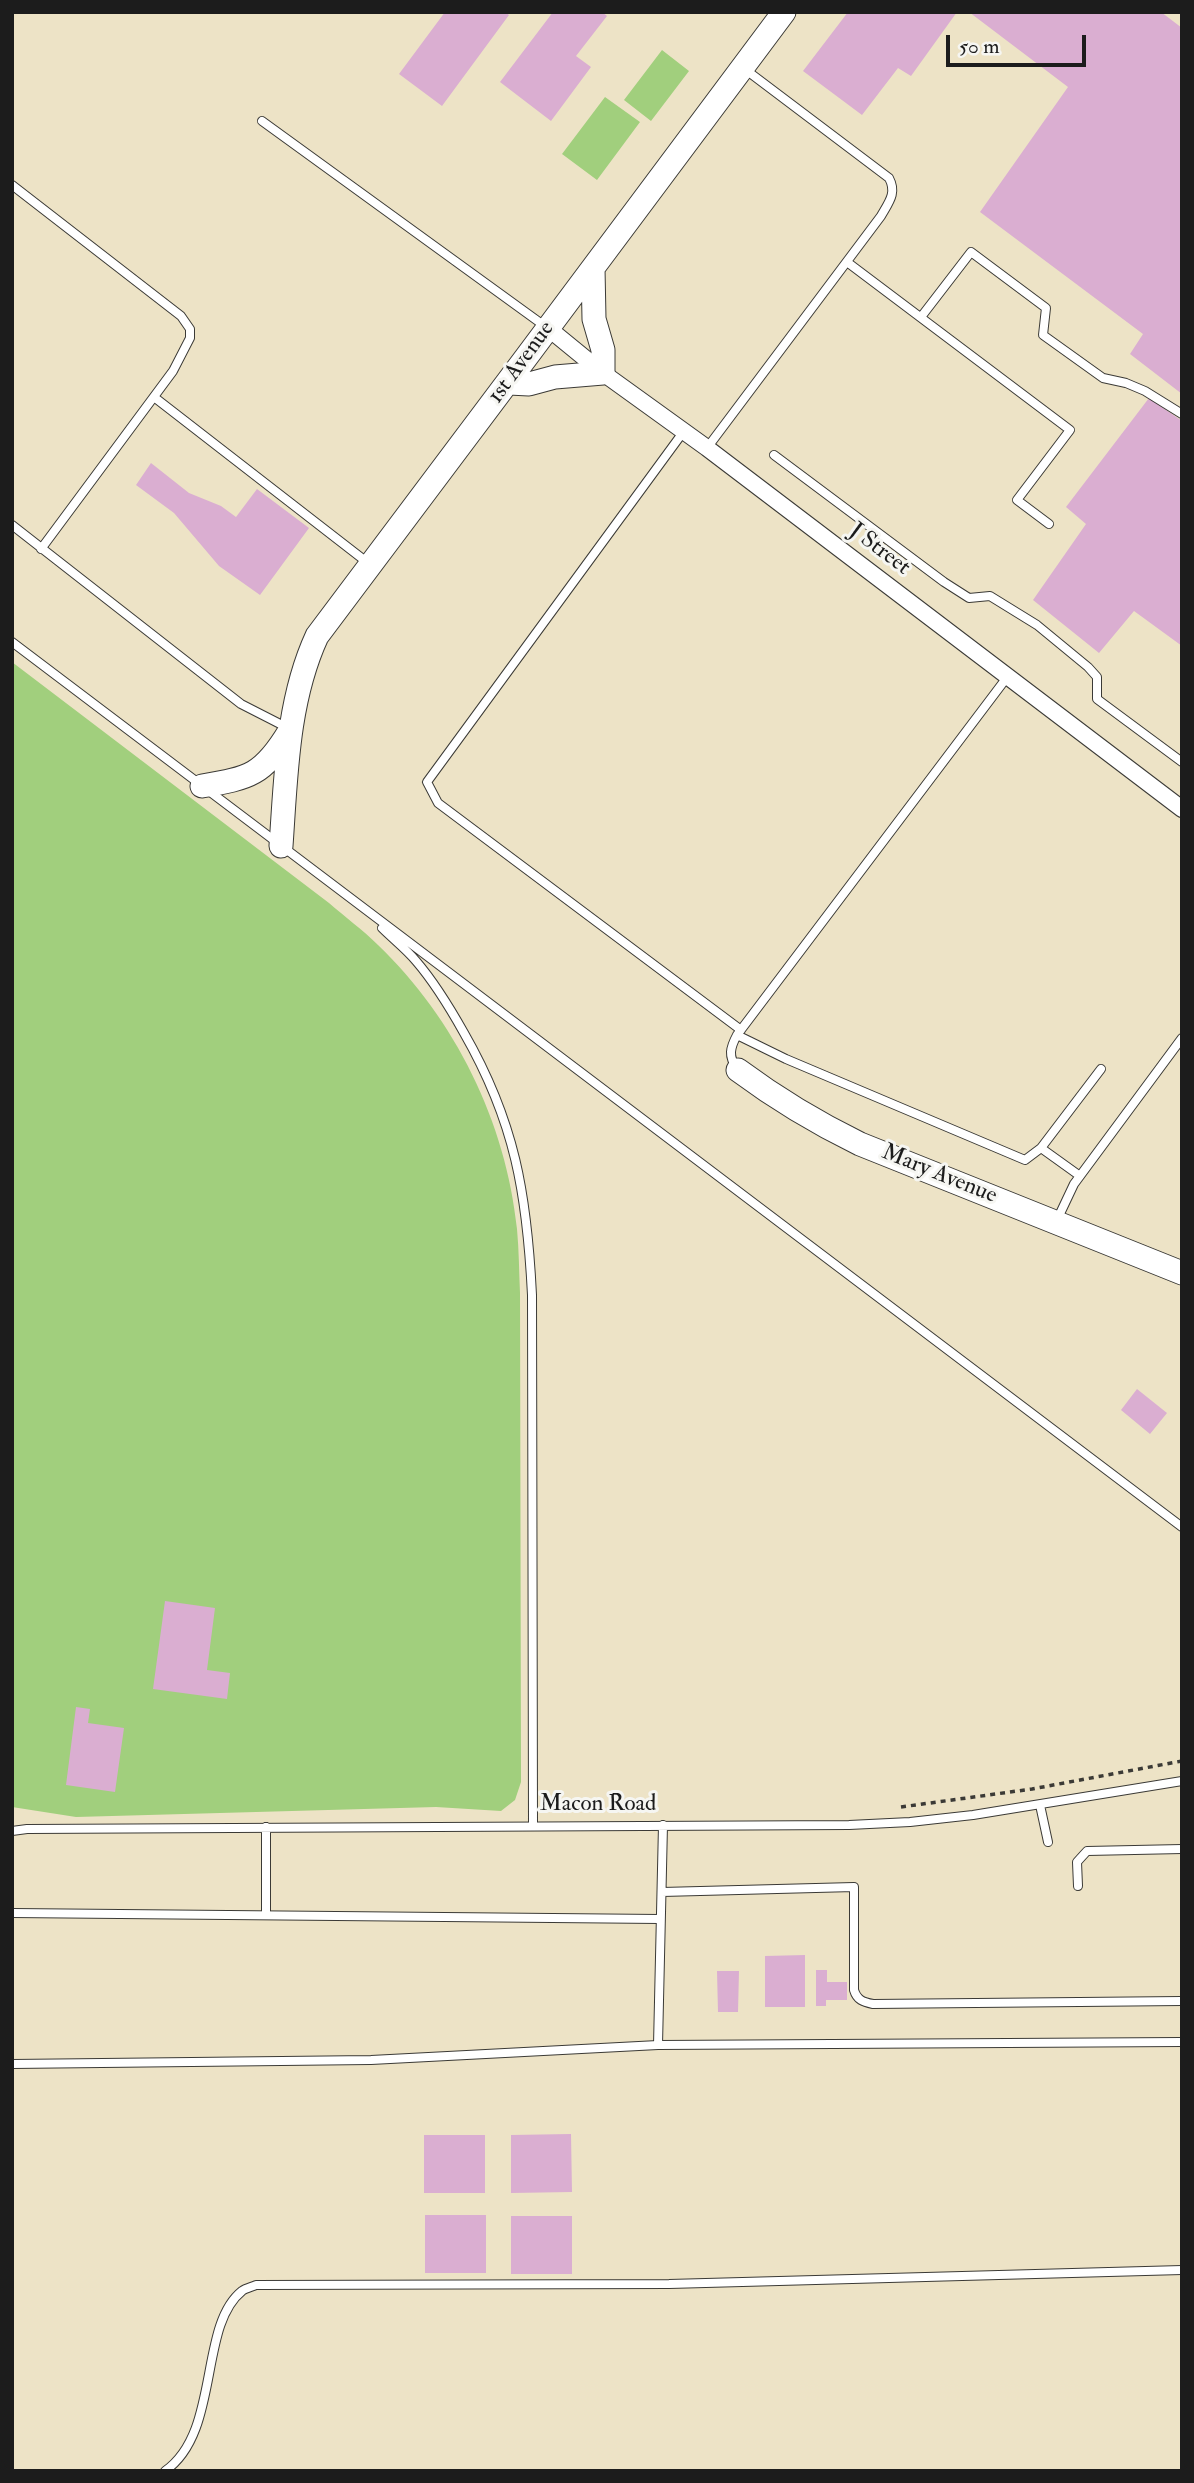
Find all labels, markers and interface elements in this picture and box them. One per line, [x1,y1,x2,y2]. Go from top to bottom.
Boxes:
scale bar [949,21,1089,65]
text: 50 m [959,33,1000,60]
street label: 1st Avenue [483,316,561,410]
street label: J Street [843,518,915,582]
street label: Mary Avenue [877,1139,1001,1211]
street label: Macon Road [540,1791,656,1819]

